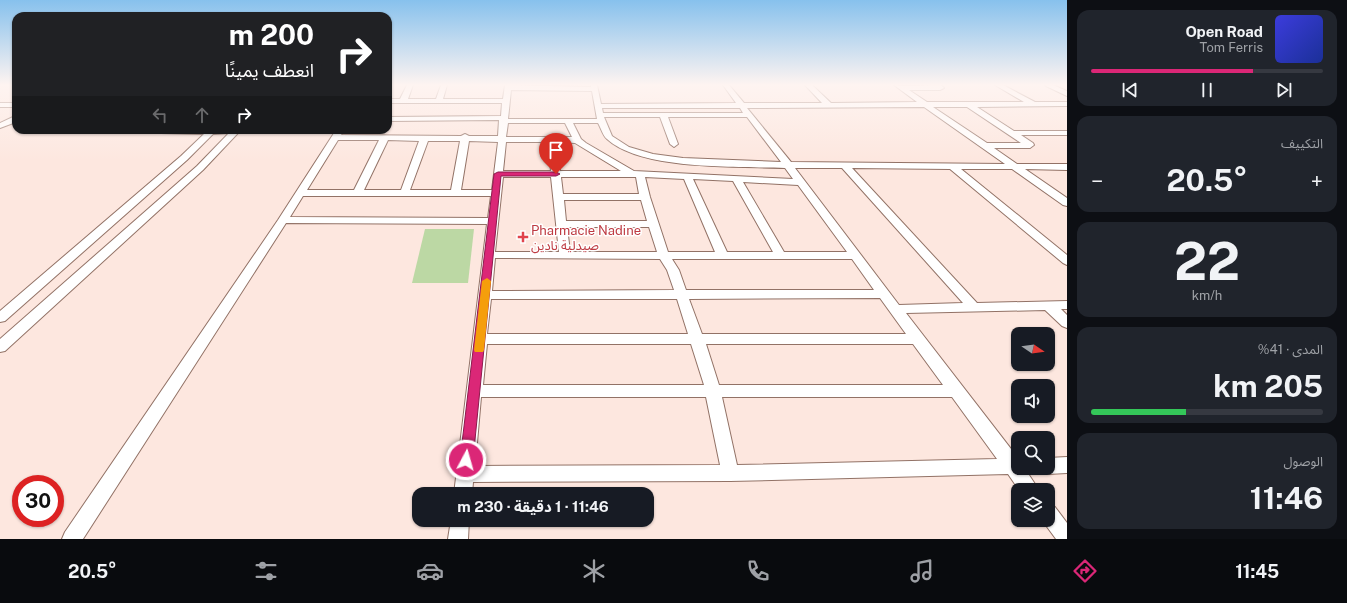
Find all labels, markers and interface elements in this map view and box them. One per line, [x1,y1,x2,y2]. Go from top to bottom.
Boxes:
text: 200 m [229,18,314,51]
text: Open Road [1185,23,1263,40]
icon: right [328,28,380,80]
text: Tom Ferris [1200,40,1263,55]
text: انعطف يمينًا [225,60,314,81]
icon: previous [1119,79,1141,101]
icon: pause [1196,79,1218,101]
icon: next [1273,79,1295,101]
icon: left [149,104,171,126]
icon: ahead [191,104,213,126]
icon: right [233,104,255,126]
pin [539,133,573,174]
text: التكييف [1281,136,1323,151]
icon: arrive [545,139,567,161]
text: 20.5° [1167,162,1247,198]
text: − [1091,168,1103,194]
text: + [1311,168,1323,194]
place label: Pharmacie Nadine صيدلية نادين [531,223,641,254]
text: 22 [1174,231,1240,292]
marker: Pharmacie Nadine صيدلية نادين [518,232,528,242]
text: km/h [1192,288,1222,303]
north arrow [1011,327,1055,371]
map controls [1011,327,1055,527]
text: المدى · 41% [1258,342,1323,357]
text: 205 km [1213,368,1323,404]
button: sound [1011,379,1055,423]
button: search [1011,431,1055,475]
position arrow [445,439,487,481]
text: الوصول [1283,454,1323,469]
speed limit sign: 30 [12,475,64,527]
text: 11:46 [1250,480,1323,516]
button: layers [1011,483,1055,527]
text: 11:46 · 1 دقيقة · 230 m [457,498,609,515]
icon: filters [252,557,280,585]
icon: car [416,557,444,585]
icon: climate [580,557,608,585]
icon: phone [744,557,772,585]
icon: music [908,557,936,585]
icon: directions [1071,557,1099,585]
text: 20.5° [68,561,117,582]
text: 11:45 [1235,561,1279,582]

